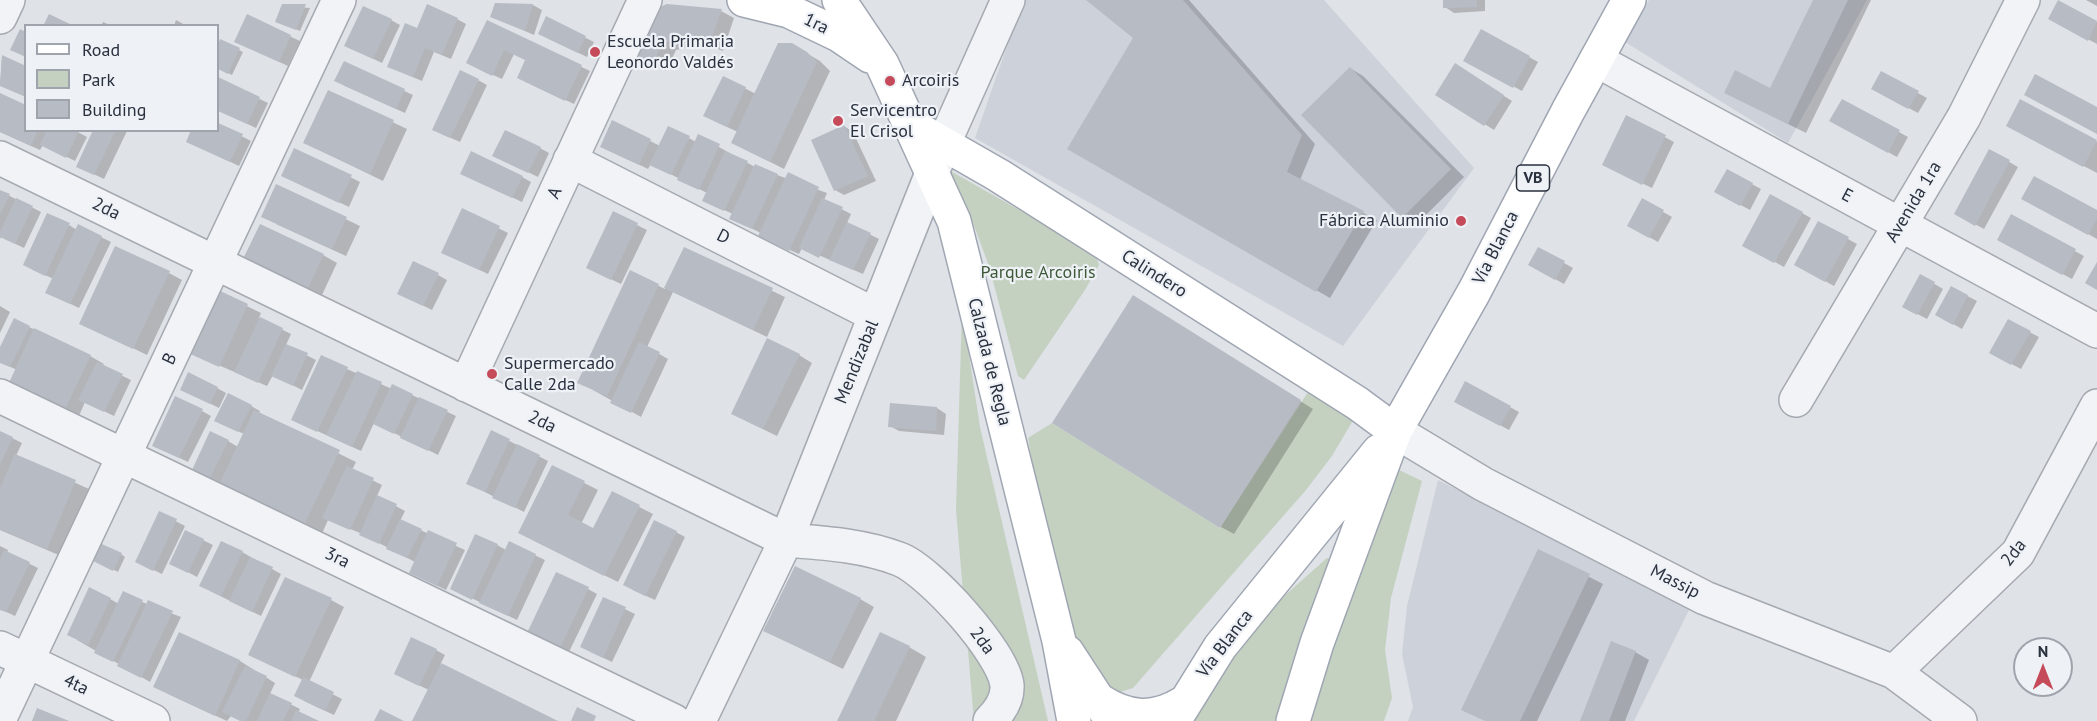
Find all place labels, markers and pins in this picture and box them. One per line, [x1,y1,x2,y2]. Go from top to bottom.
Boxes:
place label: Escuela Primaria Leonordo Valdés [607,31,734,74]
marker: Escuela Primaria Leonordo Valdés [588,45,602,59]
place label: Arcoiris [902,70,959,92]
marker: Arcoiris [883,74,897,88]
place label: Servicentro El Crisol [850,100,937,142]
marker: Servicentro El Crisol [831,114,845,128]
place label: Fábrica Aluminio [1319,210,1449,232]
marker: Fábrica Aluminio [1454,214,1468,228]
place label: Supermercado Calle 2da [504,353,615,395]
marker: Supermercado Calle 2da [485,367,499,381]

